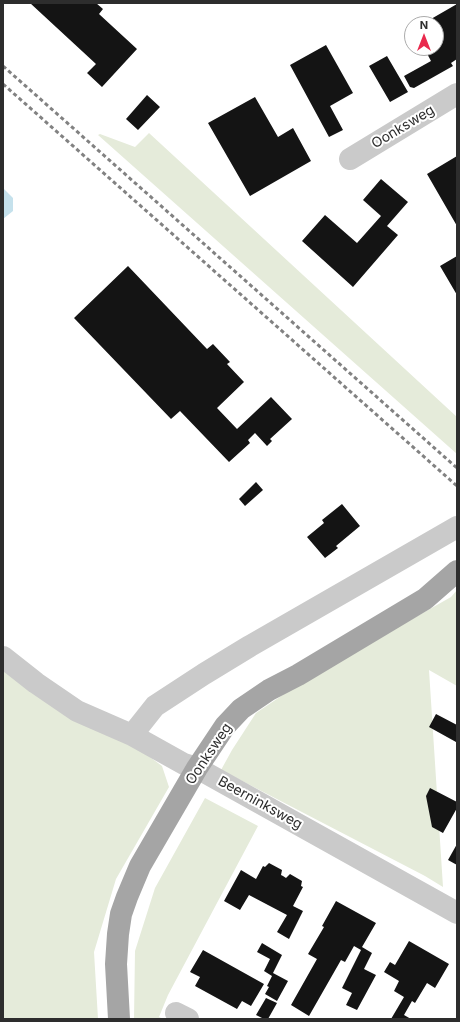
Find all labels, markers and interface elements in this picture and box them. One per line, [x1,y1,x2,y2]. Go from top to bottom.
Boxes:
north arrow [404,16,444,56]
text: N [420,18,428,32]
street label: Oonksweg [369,102,437,152]
street label: Oonksweg [182,720,236,788]
street label: Beerninksweg [215,773,305,833]

